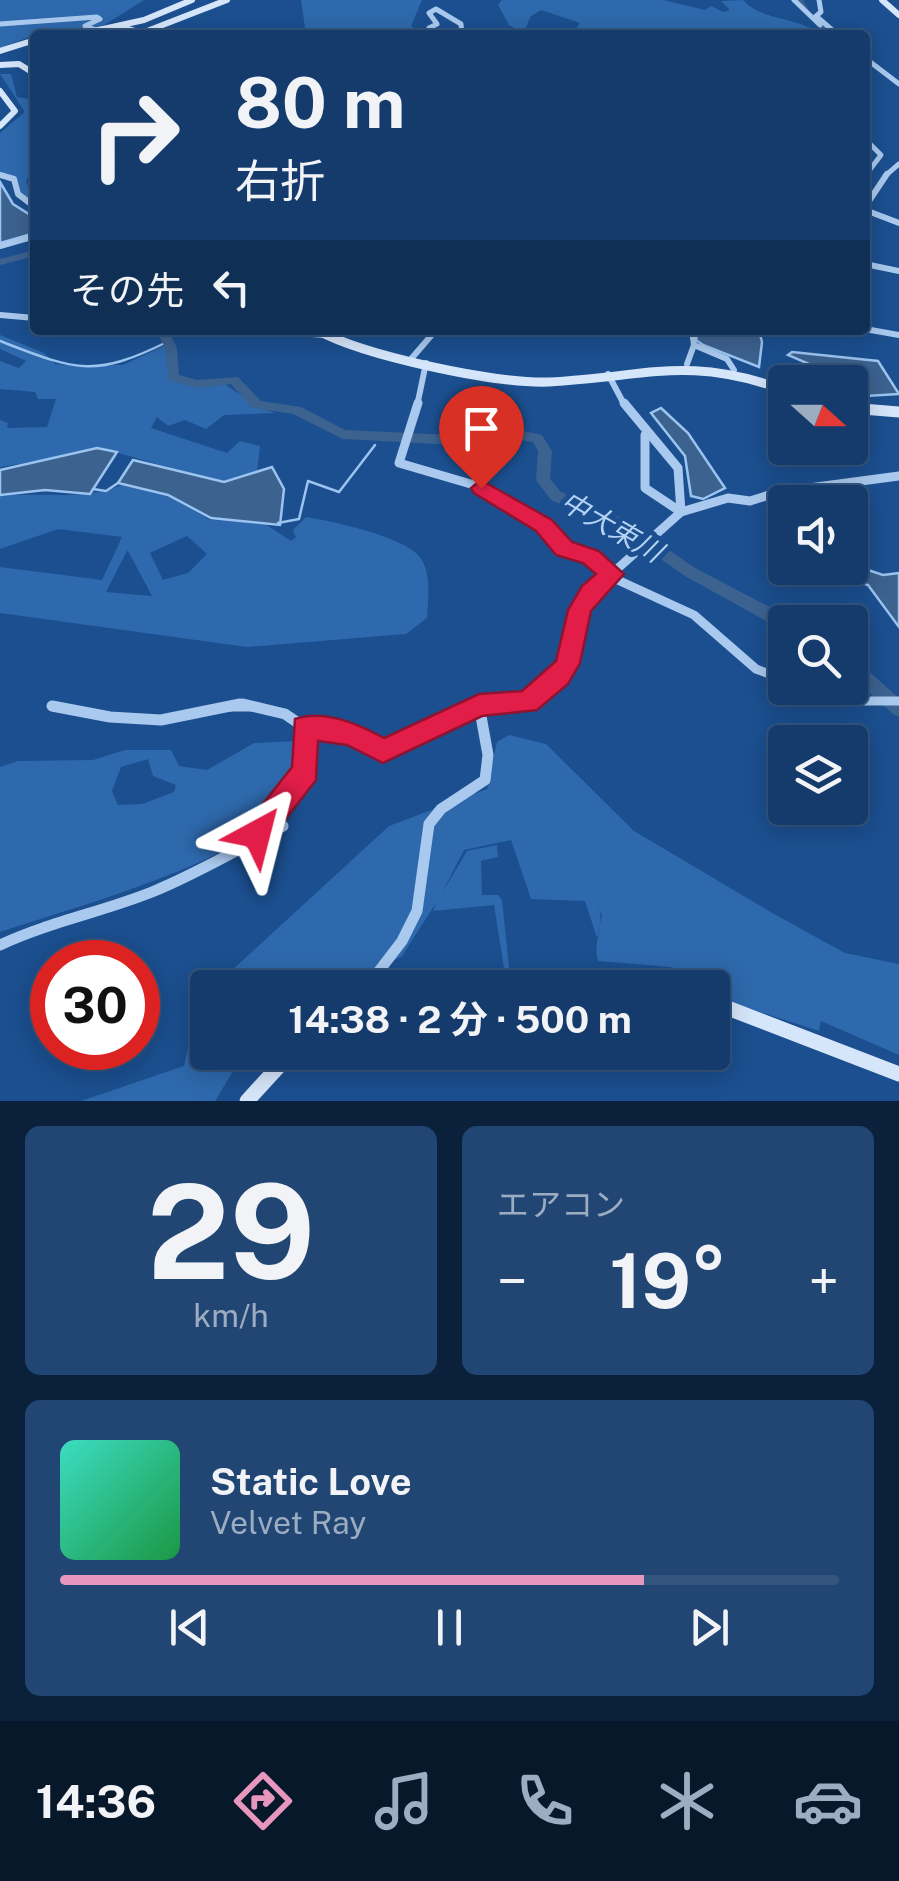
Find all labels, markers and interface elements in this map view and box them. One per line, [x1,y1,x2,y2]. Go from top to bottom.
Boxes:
text: 80 m [235,61,405,144]
icon: right [70,70,200,200]
text: 右折 [235,154,325,207]
icon: left [204,260,259,315]
text: その先 [70,268,184,313]
north arrow [768,365,868,465]
map controls [768,365,868,825]
pin [439,386,524,489]
icon: arrive [454,401,509,456]
water label: 中大束川 [555,484,671,570]
button: sound [768,485,868,585]
button: search [768,605,868,705]
button: layers [768,725,868,825]
position arrow [205,782,309,886]
speed limit sign: 30 [30,940,160,1070]
text: 14:38 · 2 分 · 500 m [288,997,632,1042]
text: 29 [147,1156,315,1308]
text: エアコン [497,1186,625,1223]
text: 19° [609,1237,727,1325]
text: − [497,1249,528,1313]
text: + [808,1249,839,1313]
text: km/h [193,1297,269,1334]
text: Static Love [210,1459,412,1504]
text: Velvet Ray [210,1504,366,1541]
icon: previous [162,1600,217,1655]
icon: pause [422,1600,477,1655]
icon: next [682,1600,737,1655]
icon: directions [228,1766,298,1836]
icon: music [369,1766,439,1836]
icon: phone [510,1766,580,1836]
icon: climate [652,1766,722,1836]
icon: car [793,1766,863,1836]
text: 14:36 [36,1775,156,1828]

